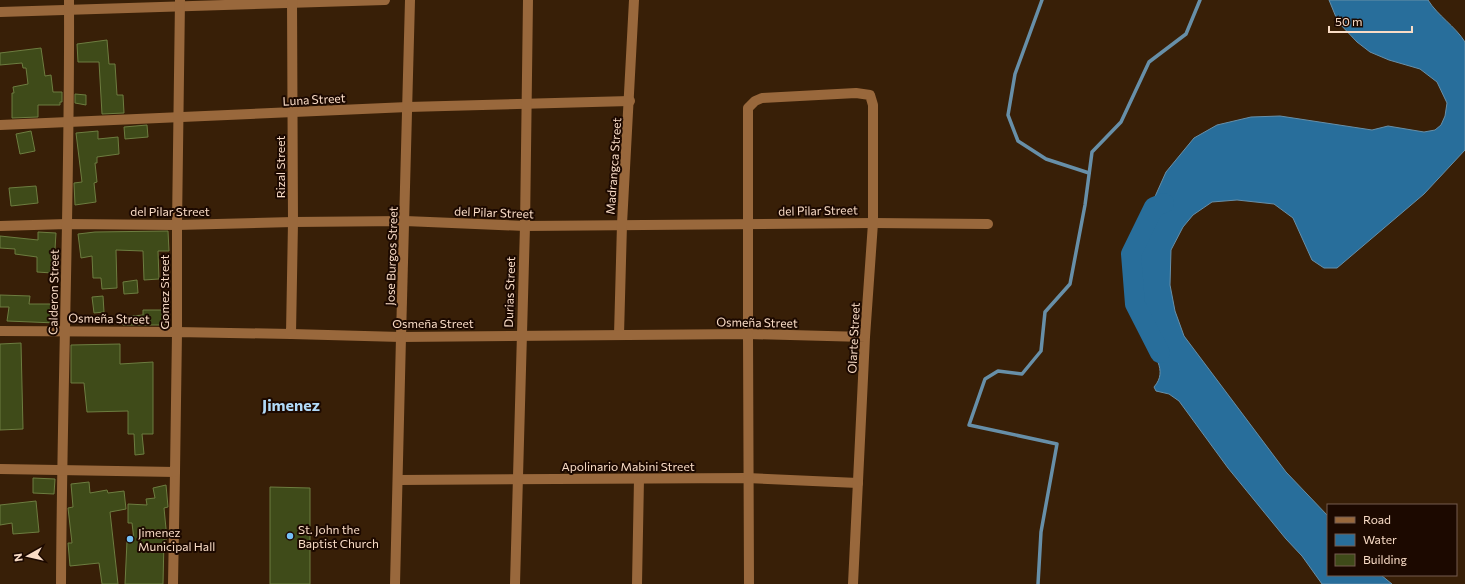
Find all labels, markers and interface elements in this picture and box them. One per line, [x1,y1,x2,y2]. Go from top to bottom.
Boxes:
scale bar [1329,8,1412,34]
text: 50 m [1335,14,1363,28]
street label: Luna Street [282,90,346,108]
street label: Madrangca Street [603,117,623,215]
street label: Rizal Street [273,136,287,198]
street label: del Pilar Street [778,202,858,218]
street label: del Pilar Street [130,204,210,218]
street label: del Pilar Street [454,204,534,220]
street label: Jose Burgos Street [382,206,401,306]
street label: Calderon Street [45,249,61,335]
street label: Gomez Street [157,254,171,329]
street label: Durias Street [501,256,517,328]
street label: Olarte Street [844,302,862,374]
street label: Osmeña Street [68,310,150,326]
street label: Osmeña Street [716,314,798,330]
street label: Osmeña Street [392,316,474,330]
district label: Jimenez [262,395,320,414]
street label: Apolinario Mabini Street [561,459,695,473]
legend [1327,504,1457,576]
text: Road [1363,512,1391,526]
place label: St. John the Baptist Church [298,522,379,550]
place label: Jimenez Municipal Hall [138,525,215,553]
marker: St. John the Baptist Church [285,531,295,541]
text: Water [1363,532,1397,546]
marker: Jimenez Municipal Hall [125,534,135,544]
north arrow [8,536,48,576]
text: N [11,552,25,562]
text: Building [1363,552,1407,566]

